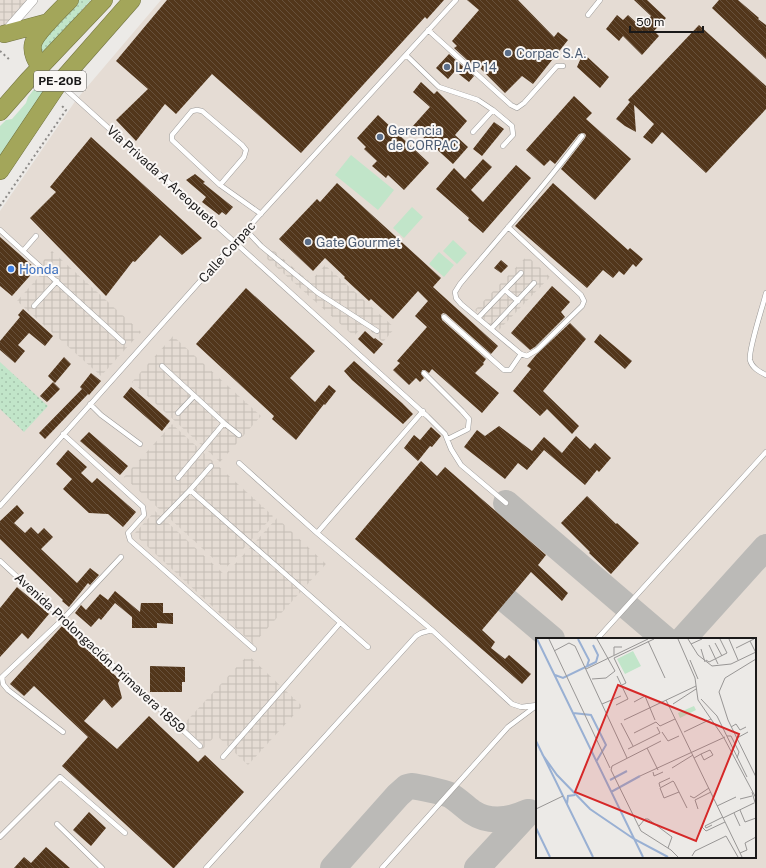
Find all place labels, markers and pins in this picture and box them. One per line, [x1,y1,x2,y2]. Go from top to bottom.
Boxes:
place label: Corpac S.A. [516,46,586,61]
marker: Corpac S.A. [503,48,513,58]
place label: LAP 14 [455,60,497,75]
marker: LAP 14 [442,62,452,72]
place label: Gerencia de CORPAC [388,123,459,153]
marker: Gerencia de CORPAC [375,132,385,142]
place label: Gate Gourmet [316,235,401,250]
marker: Gate Gourmet [303,237,313,247]
place label: Honda [19,262,59,277]
marker: Honda [6,264,16,274]

